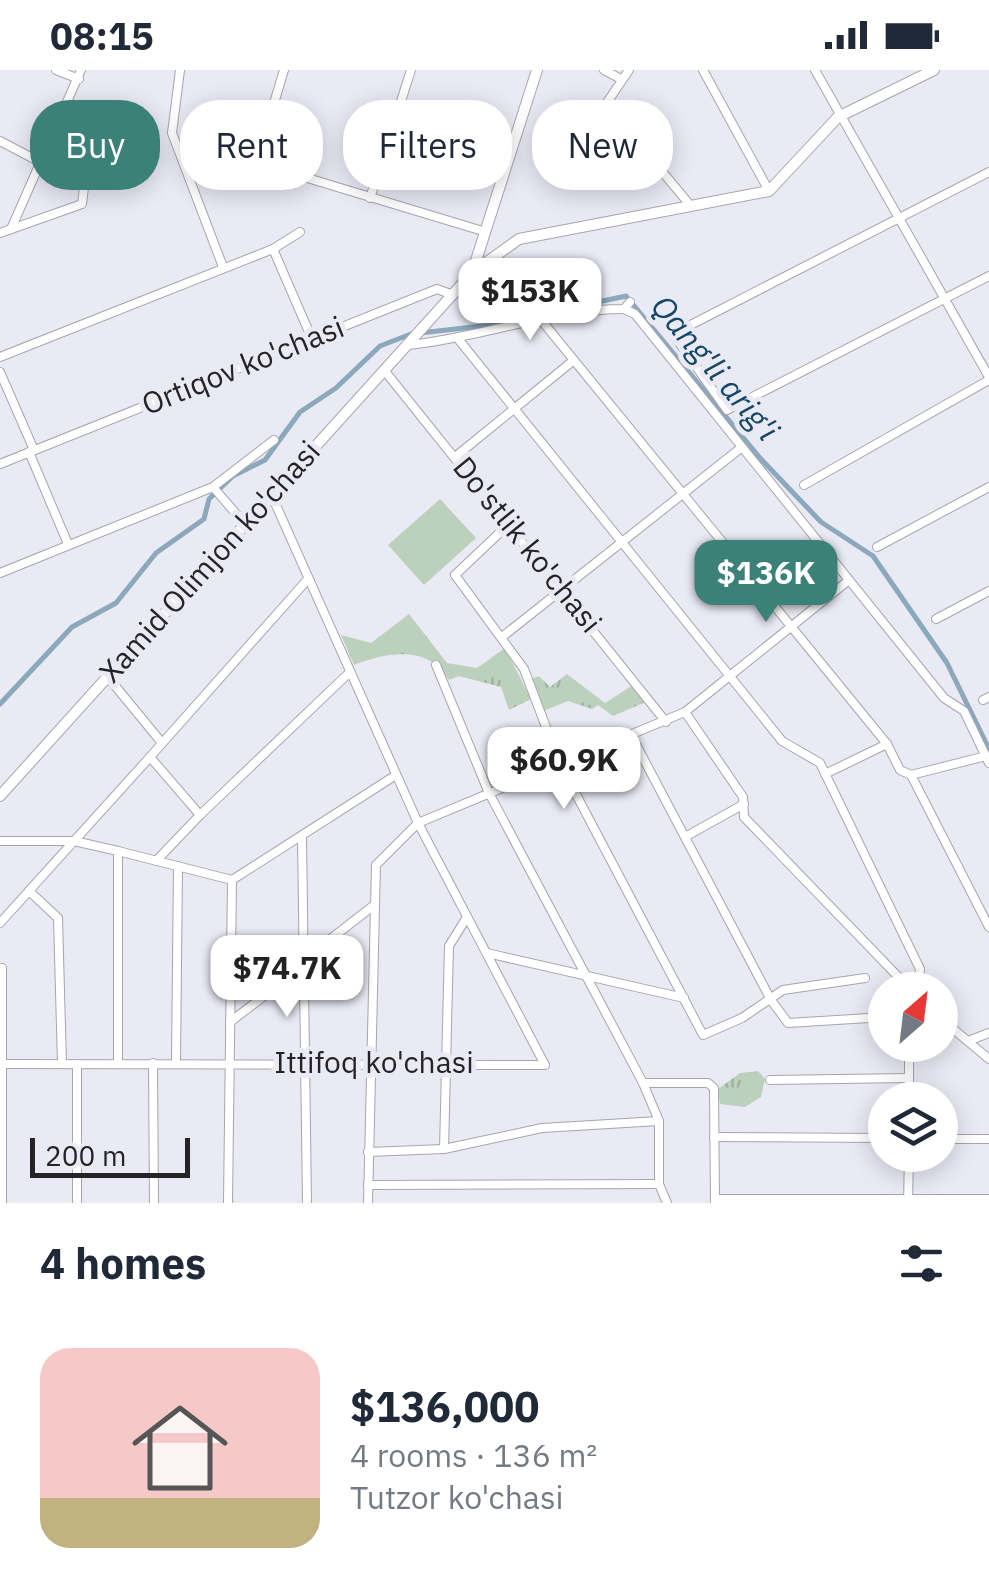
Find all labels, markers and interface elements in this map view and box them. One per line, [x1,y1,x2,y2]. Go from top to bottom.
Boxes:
text: 08:15 [50,11,154,60]
chip: Buy [30,100,160,190]
chip: Rent [180,100,323,190]
chip: Filters [343,100,512,190]
chip: New [532,100,673,190]
pin: $153K [460,258,600,343]
text: $153K [480,269,580,311]
water label: Qang'li arig'i [643,286,789,449]
street label: Ortiqov ko'chasi [136,306,349,423]
street label: Xamid Olimjon ko'chasi [90,432,328,690]
street label: Do'stlik ko'chasi [445,448,611,640]
pin: $136K [696,540,836,625]
text: $136K [716,551,816,593]
pin: $60.9K [483,727,645,812]
text: $60.9K [509,738,619,780]
pin: $74.7K [206,935,368,1020]
text: $74.7K [232,946,342,988]
north arrow [868,972,958,1062]
map controls [868,972,958,1172]
street label: Ittifoq ko'chasi [274,1042,474,1081]
button: layers [868,1082,958,1172]
scale bar [30,1133,190,1178]
text: 200 m [45,1137,126,1174]
text: 4 homes [40,1236,206,1291]
icon: filters [894,1236,949,1291]
text: $136,000 [350,1379,539,1434]
icon: home [120,1388,240,1508]
text: 4 rooms · 136 m² [350,1434,597,1476]
text: Tutzor ko'chasi [350,1476,564,1518]

